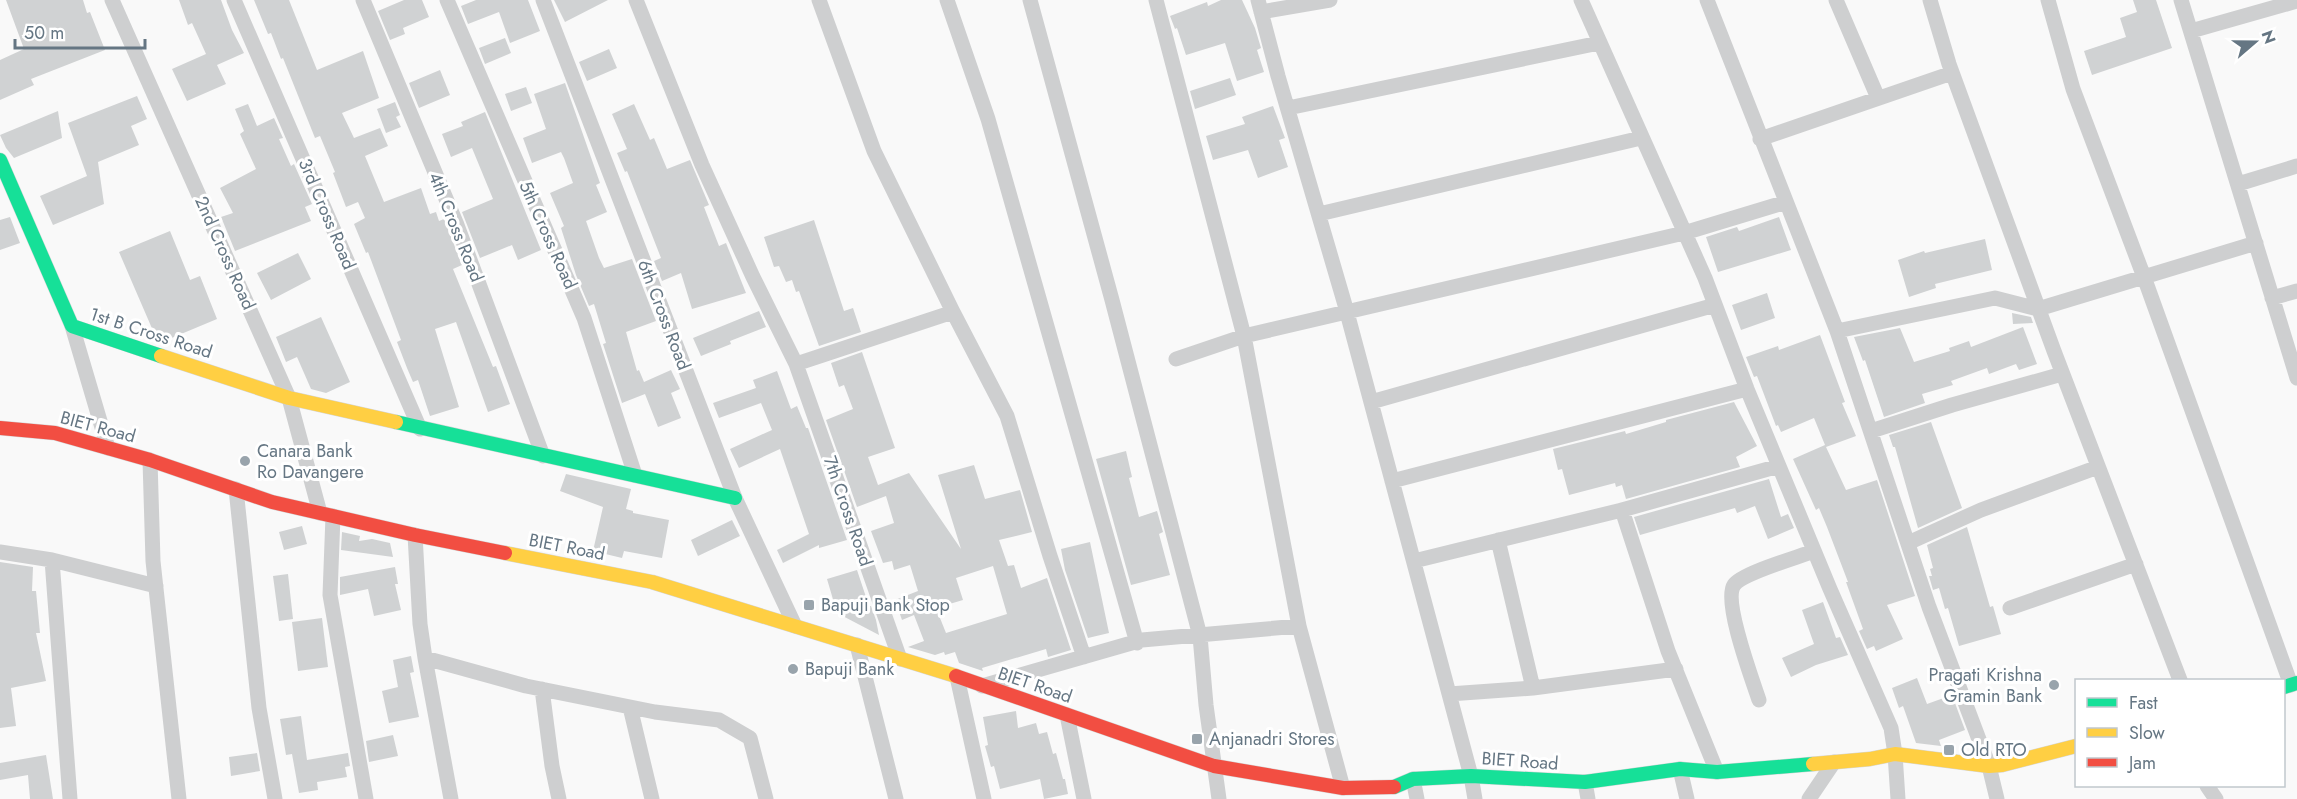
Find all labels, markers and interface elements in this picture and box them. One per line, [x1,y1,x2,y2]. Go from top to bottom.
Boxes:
scale bar [15,12,146,50]
north arrow [2225,12,2285,72]
text: 50 m [24,20,64,46]
text: N [2256,27,2282,47]
street label: 3rd Cross Road [292,154,362,274]
street label: 4th Cross Road [422,168,490,286]
street label: 5th Cross Road [513,177,583,293]
street label: 2nd Cross Road [188,192,262,314]
street label: 6th Cross Road [631,256,697,374]
street label: 1st B Cross Road [86,301,216,365]
street label: BIET Road [57,404,139,450]
place label: Canara Bank Ro Davangere [257,438,364,485]
street label: 7th Cross Road [817,452,879,570]
marker: Canara Bank Ro Davangere [238,454,252,468]
street label: BIET Road [527,527,607,567]
place label: Bapuji Bank Stop [821,592,950,618]
marker: Bapuji Bank Stop [802,598,816,612]
place label: Bapuji Bank [805,656,894,682]
street label: BIET Road [994,660,1076,710]
marker: Bapuji Bank [786,662,800,676]
place label: Pragati Krishna Gramin Bank [1929,662,2042,709]
marker: Pragati Krishna Gramin Bank [2047,678,2061,692]
legend [2075,679,2285,787]
text: Fast [2129,690,2158,716]
text: Slow [2129,720,2166,746]
place label: Anjanadri Stores [1209,726,1335,752]
marker: Anjanadri Stores [1190,732,1204,746]
place label: Old RTO [1961,737,2027,763]
marker: Old RTO [1942,743,1956,757]
street label: BIET Road [1481,745,1559,777]
text: Jam [2127,750,2156,776]

